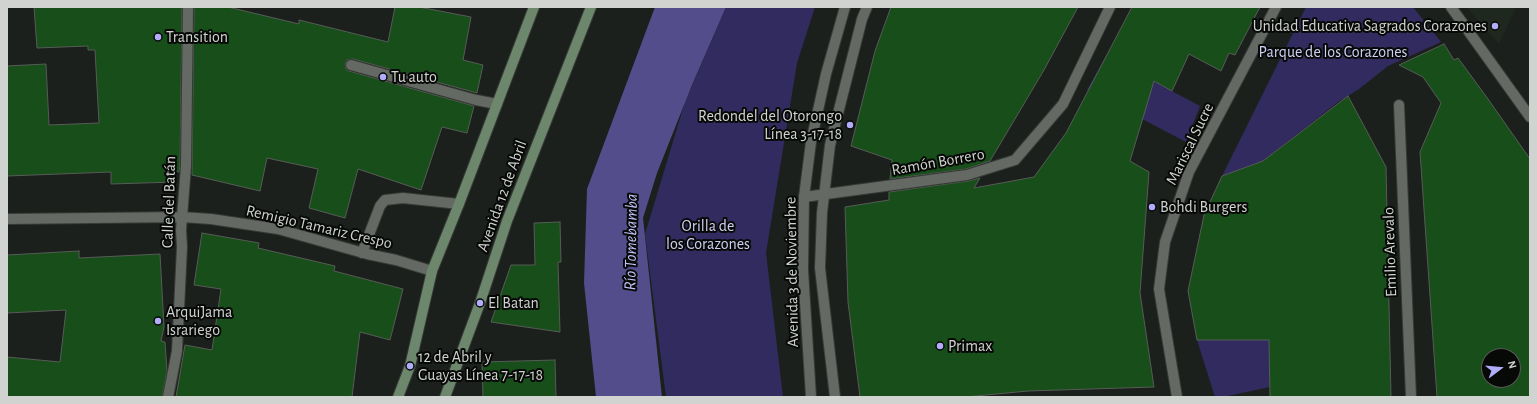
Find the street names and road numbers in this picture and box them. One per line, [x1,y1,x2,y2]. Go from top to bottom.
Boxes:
street label: Mariscal Sucre [1162,100,1218,188]
street label: Avenida 12 de Abril [473,138,531,254]
street label: Ramón Borrero [890,144,986,180]
street label: Calle del Batán [158,155,180,249]
street label: Avenida 3 de Noviembre [781,197,803,347]
street label: Remigio Tamariz Crespo [244,201,394,253]
street label: Emilio Arevalo [1379,207,1401,297]

